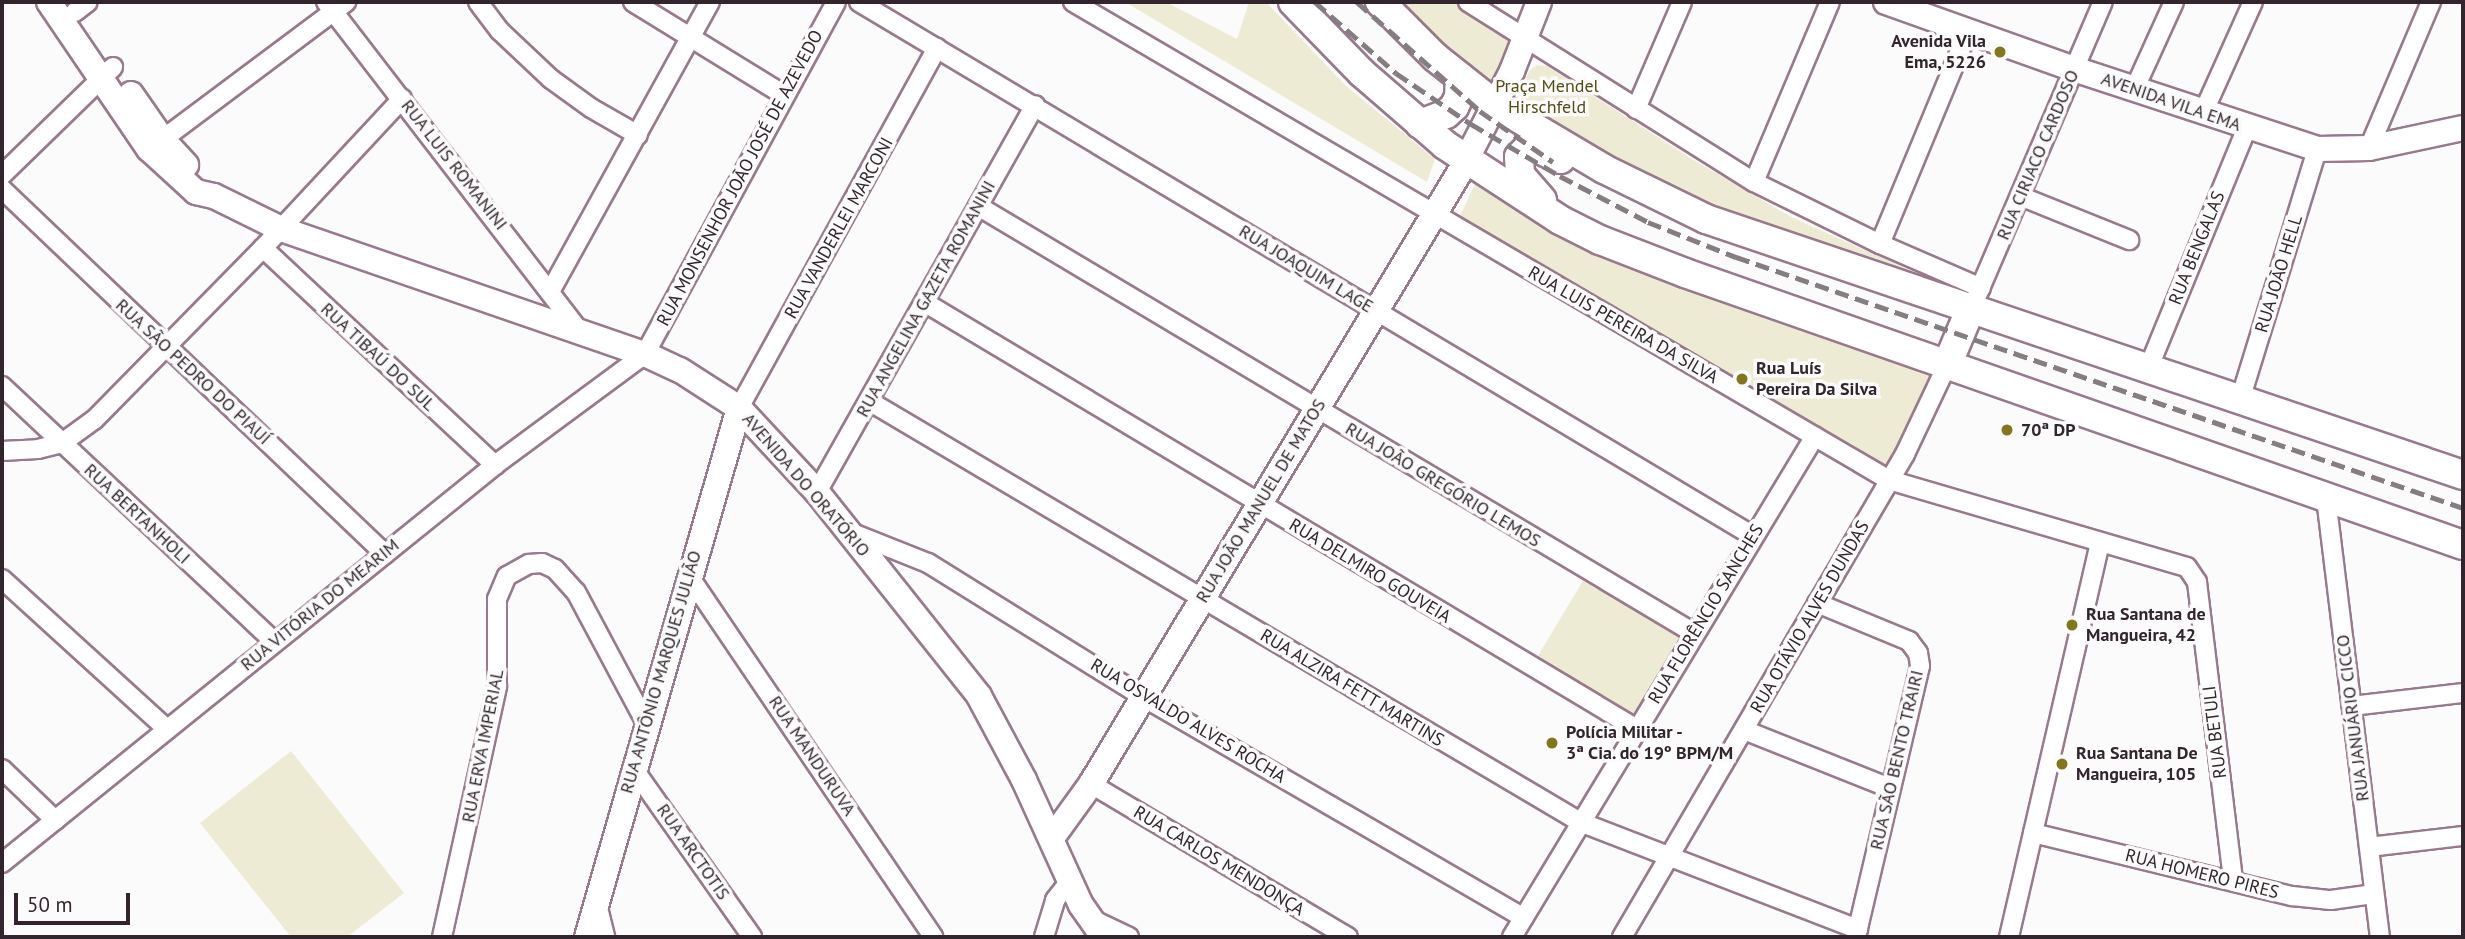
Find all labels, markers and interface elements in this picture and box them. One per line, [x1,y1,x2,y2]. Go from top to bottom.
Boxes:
street label: RUA MONSENHOR JOÃO JOSÉ DE AZEVEDO [652,26,828,330]
place label: Avenida Vila Ema, 5226 [1891,31,1986,74]
marker: Avenida Vila Ema, 5226 [1992,44,2008,60]
street label: RUA CIRIACO CARDOSO [1992,66,2084,244]
street label: AVENIDA VILA EMA [2097,68,2245,136]
park label: Praça Mendel Hirschfeld [1495,76,1599,119]
street label: RUA LUIS ROMANINI [396,95,512,235]
street label: RUA VANDERLEI MARCONI [780,133,898,323]
street label: RUA ANGELINA GAZETA ROMANINI [851,176,1001,422]
street label: RUA BENGALAS [2164,188,2230,308]
street label: RUA JOÃO HELL [2251,212,2307,336]
street label: RUA JOAQUIM LAGE [1235,220,1377,318]
street label: RUA LUIS PEREIRA DA SILVA [1523,261,1723,389]
street label: RUA SÃO PEDRO DO PIAUÍ [111,294,275,450]
street label: RUA TIBAÚ DO SUL [316,298,440,416]
place label: Rua Luís Pereira Da Silva [1756,358,1877,400]
marker: Rua Luís Pereira Da Silva [1734,371,1750,387]
street label: RUA JOÃO MANUEL DE MATOS [1191,395,1331,607]
street label: AVENIDA DO ORATÓRIO [737,408,875,562]
street label: RUA JOÃO GREGÓRIO LEMOS [1341,418,1545,552]
place label: 70ª DP [2021,419,2075,441]
marker: 70ª DP [1999,422,2015,438]
street label: RUA BERTANHOLI [79,459,195,569]
street label: RUA DELMIRO GOUVEIA [1285,514,1455,628]
street label: RUA OTÁVIO ALVES DUNDAS [1746,517,1874,717]
street label: RUA FLORÊNCIO SANCHES [1644,520,1768,708]
street label: RUA VITÓRIA DO MEARIM [236,534,404,676]
street label: RUA ANTÔNIO MARQUES JULIÃO [616,547,706,797]
place label: Rua Santana de Mangueira, 42 [2086,604,2206,646]
marker: Rua Santana de Mangueira, 42 [2064,617,2080,633]
street label: RUA ALZIRA FETT MARTINS [1255,624,1449,752]
street label: RUA JANUÁRIO CICCO [2332,633,2374,803]
street label: RUA OSVALDO ALVES ROCHA [1086,654,1290,788]
street label: RUA ERVA IMPERIAL [457,667,509,825]
street label: RUA SÃO BENTO TRAIRI [1866,667,1928,853]
street label: RUA BETULI [2199,684,2231,780]
street label: RUA MANDURUVA [764,692,860,820]
place label: Polícia Militar - 3ª Cia. do 19º BPM/M [1566,722,1735,764]
marker: Polícia Militar - 3ª Cia. do 19º BPM/M [1544,735,1560,751]
place label: Rua Santana De Mangueira, 105 [2076,743,2198,786]
marker: Rua Santana De Mangueira, 105 [2054,756,2070,772]
street label: RUA ARCTOTIS [652,799,734,905]
street label: RUA CARLOS MENDONÇA [1129,801,1309,921]
street label: RUA HOMERO PIRES [2123,844,2281,904]
scale bar [18,880,133,924]
text: 50 m [27,891,73,918]

